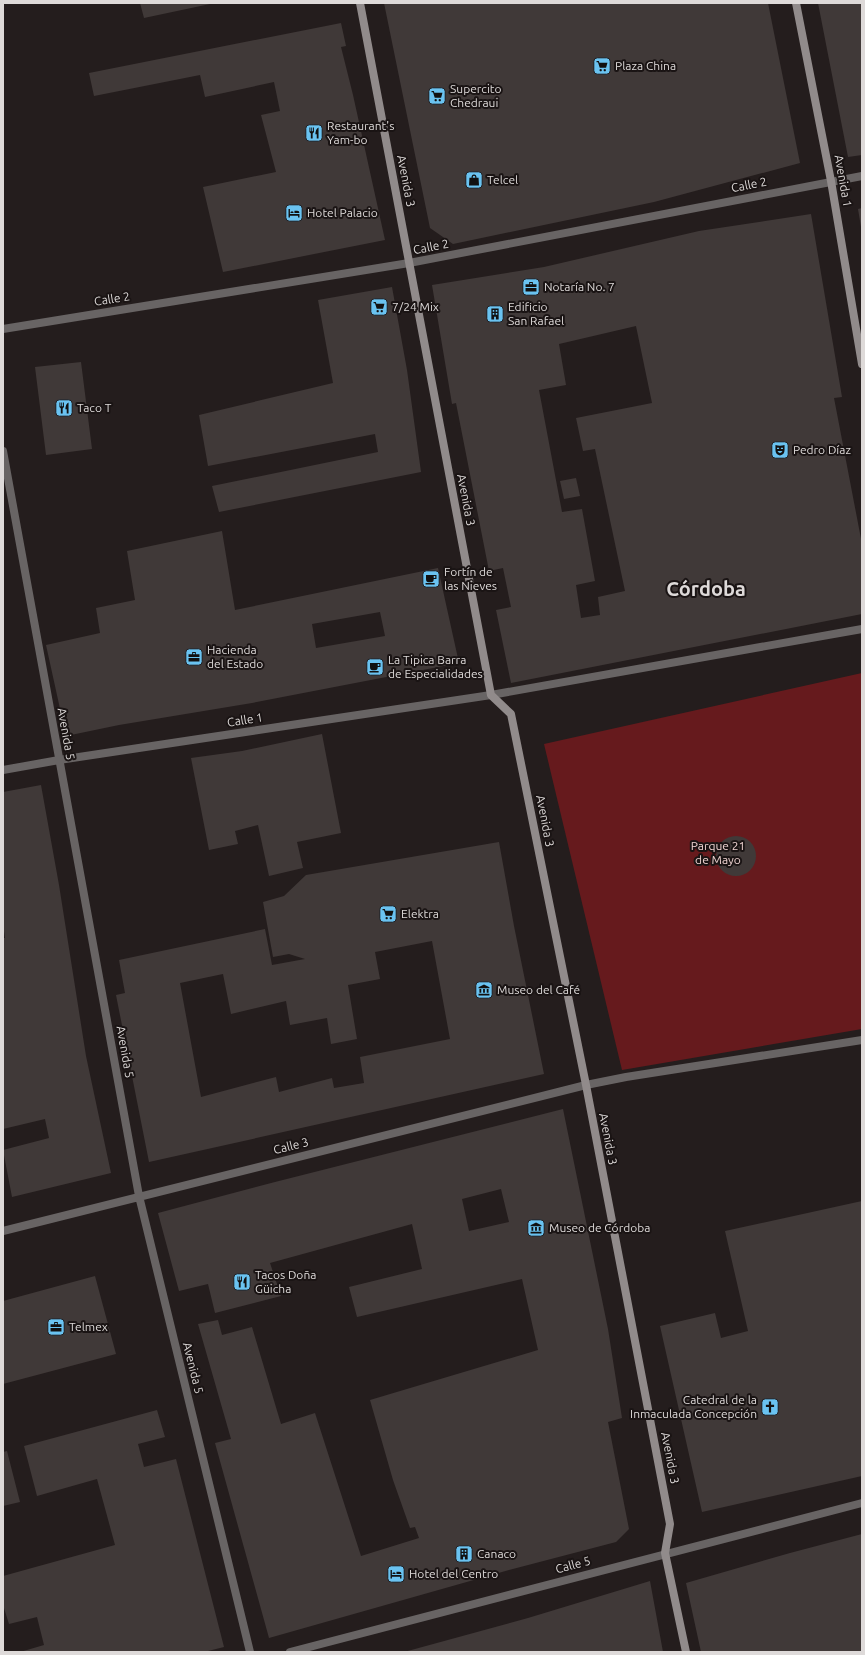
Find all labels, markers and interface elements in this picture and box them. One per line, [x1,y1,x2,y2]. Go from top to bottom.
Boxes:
supermarket icon: Plaza China [592,56,612,76]
place label: Plaza China [615,59,676,72]
place label: Supercito Chedraui [450,82,502,109]
supermarket icon: Supercito Chedraui [427,86,447,106]
place label: Restaurant's Yam-bo [327,119,394,146]
restaurant icon: Restaurant's Yam-bo [304,123,324,143]
street label: Avenida 3 [395,154,418,208]
street label: Avenida 1 [833,154,854,208]
shop icon: Telcel [464,170,484,190]
place label: Telcel [487,173,518,186]
street label: Calle 2 [730,175,768,194]
hotel icon: Hotel Palacio [284,203,304,223]
place label: Hotel Palacio [307,206,378,219]
street label: Calle 2 [412,237,450,256]
office icon: Notaría No. 7 [521,277,541,297]
place label: Notaría No. 7 [544,280,615,293]
street label: Calle 2 [93,289,131,308]
supermarket icon: 7/24 Mix [369,297,389,317]
place label: 7/24 Mix [392,300,439,313]
place label: Edificio San Rafael [508,300,564,327]
building icon: Edificio San Rafael [485,304,505,324]
restaurant icon: Taco T [54,398,74,418]
place label: Taco T [77,401,112,414]
theatre icon: Pedro Díaz [770,440,790,460]
place label: Pedro Díaz [793,443,851,456]
street label: Avenida 3 [455,473,478,527]
place label: Fortín de las Nieves [444,565,497,592]
cafe icon: Fortín de las Nieves [421,569,441,589]
district label: Córdoba [666,577,746,600]
place label: Hacienda del Estado [207,643,263,670]
office icon: Hacienda del Estado [184,647,204,667]
place label: La Tipica Barra de Especialidades [388,653,483,680]
cafe icon: La Tipica Barra de Especialidades [365,657,385,677]
street label: Avenida 5 [56,707,77,761]
street label: Calle 1 [226,710,264,729]
street label: Avenida 3 [534,794,557,848]
park label: Parque 21 de Mayo [691,839,745,866]
supermarket icon: Elektra [378,904,398,924]
place label: Elektra [401,907,439,920]
museum icon: Museo del Café [474,980,494,1000]
place label: Museo del Café [497,983,580,996]
street label: Avenida 5 [115,1025,136,1079]
street label: Avenida 3 [597,1112,620,1166]
street label: Calle 3 [272,1135,310,1156]
museum icon: Museo de Córdoba [526,1218,546,1238]
place label: Museo de Córdoba [549,1221,650,1234]
place label: Tacos Doña Güicha [255,1268,316,1295]
restaurant icon: Tacos Doña Güicha [232,1272,252,1292]
office icon: Telmex [46,1317,66,1337]
place label: Telmex [69,1320,108,1333]
street label: Avenida 5 [181,1341,206,1395]
place label: Catedral de la Inmaculada Concepción [630,1393,757,1420]
church icon: Catedral de la Inmaculada Concepción [760,1397,780,1417]
street label: Avenida 3 [659,1431,682,1485]
building icon: Canaco [454,1544,474,1564]
place label: Canaco [477,1547,516,1560]
street label: Calle 5 [554,1554,592,1575]
hotel icon: Hotel del Centro [386,1564,406,1584]
place label: Hotel del Centro [409,1567,498,1580]

